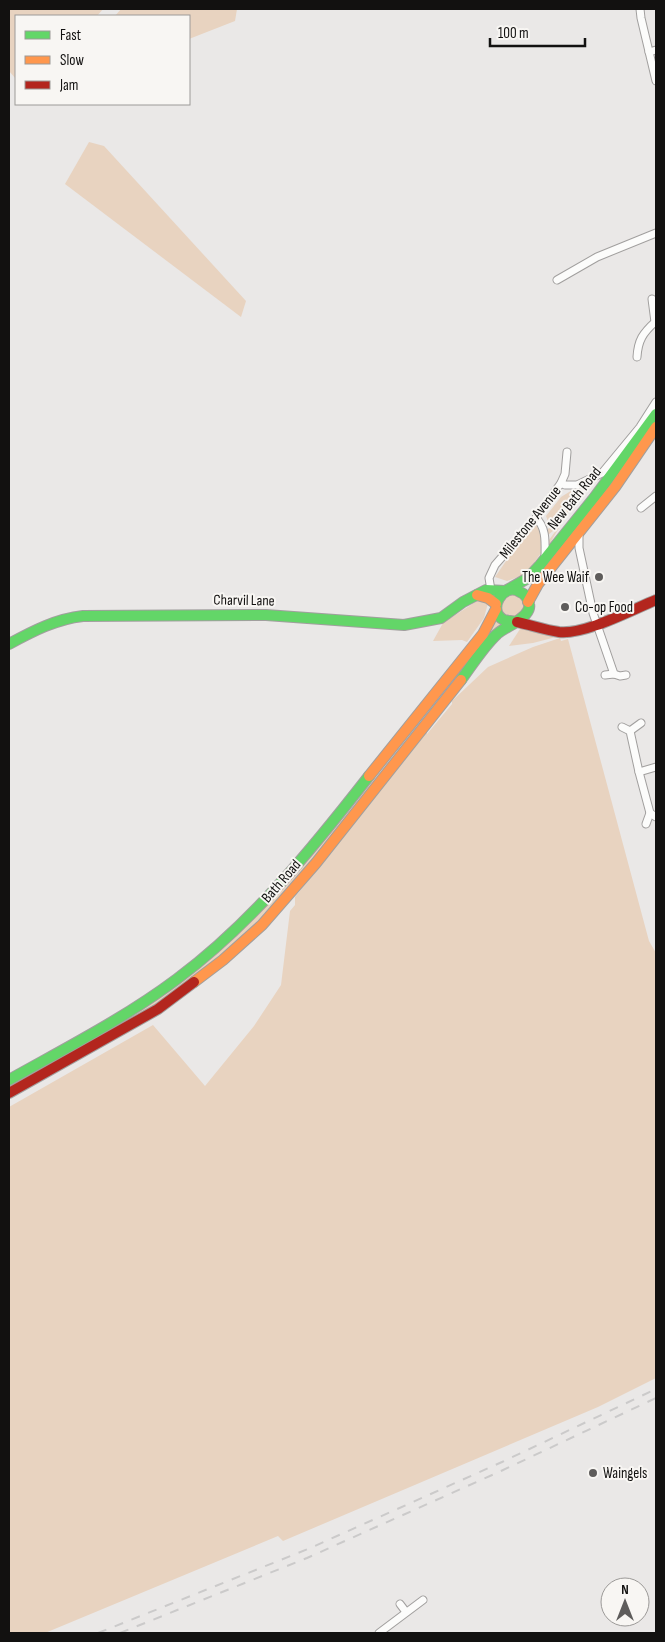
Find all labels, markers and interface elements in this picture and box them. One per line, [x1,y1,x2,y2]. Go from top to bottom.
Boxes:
legend [15,15,190,105]
scale bar [490,15,585,47]
text: 100 m [498,24,529,43]
text: Fast [60,26,82,45]
text: Slow [60,51,84,70]
text: Jam [59,76,78,95]
street label: New Bath Road [543,463,605,534]
street label: Milestone Avenue [495,482,565,563]
place label: The Wee Waif [522,568,590,587]
marker: The Wee Waif [593,571,605,583]
street label: Charvil Lane [213,590,275,611]
place label: Co-op Food [575,598,633,617]
marker: Co-op Food [559,601,571,613]
street label: Bath Road [258,856,305,907]
place label: Waingels [603,1464,647,1483]
marker: Waingels [587,1467,599,1479]
north arrow [600,1577,650,1627]
text: N [621,1581,629,1598]

